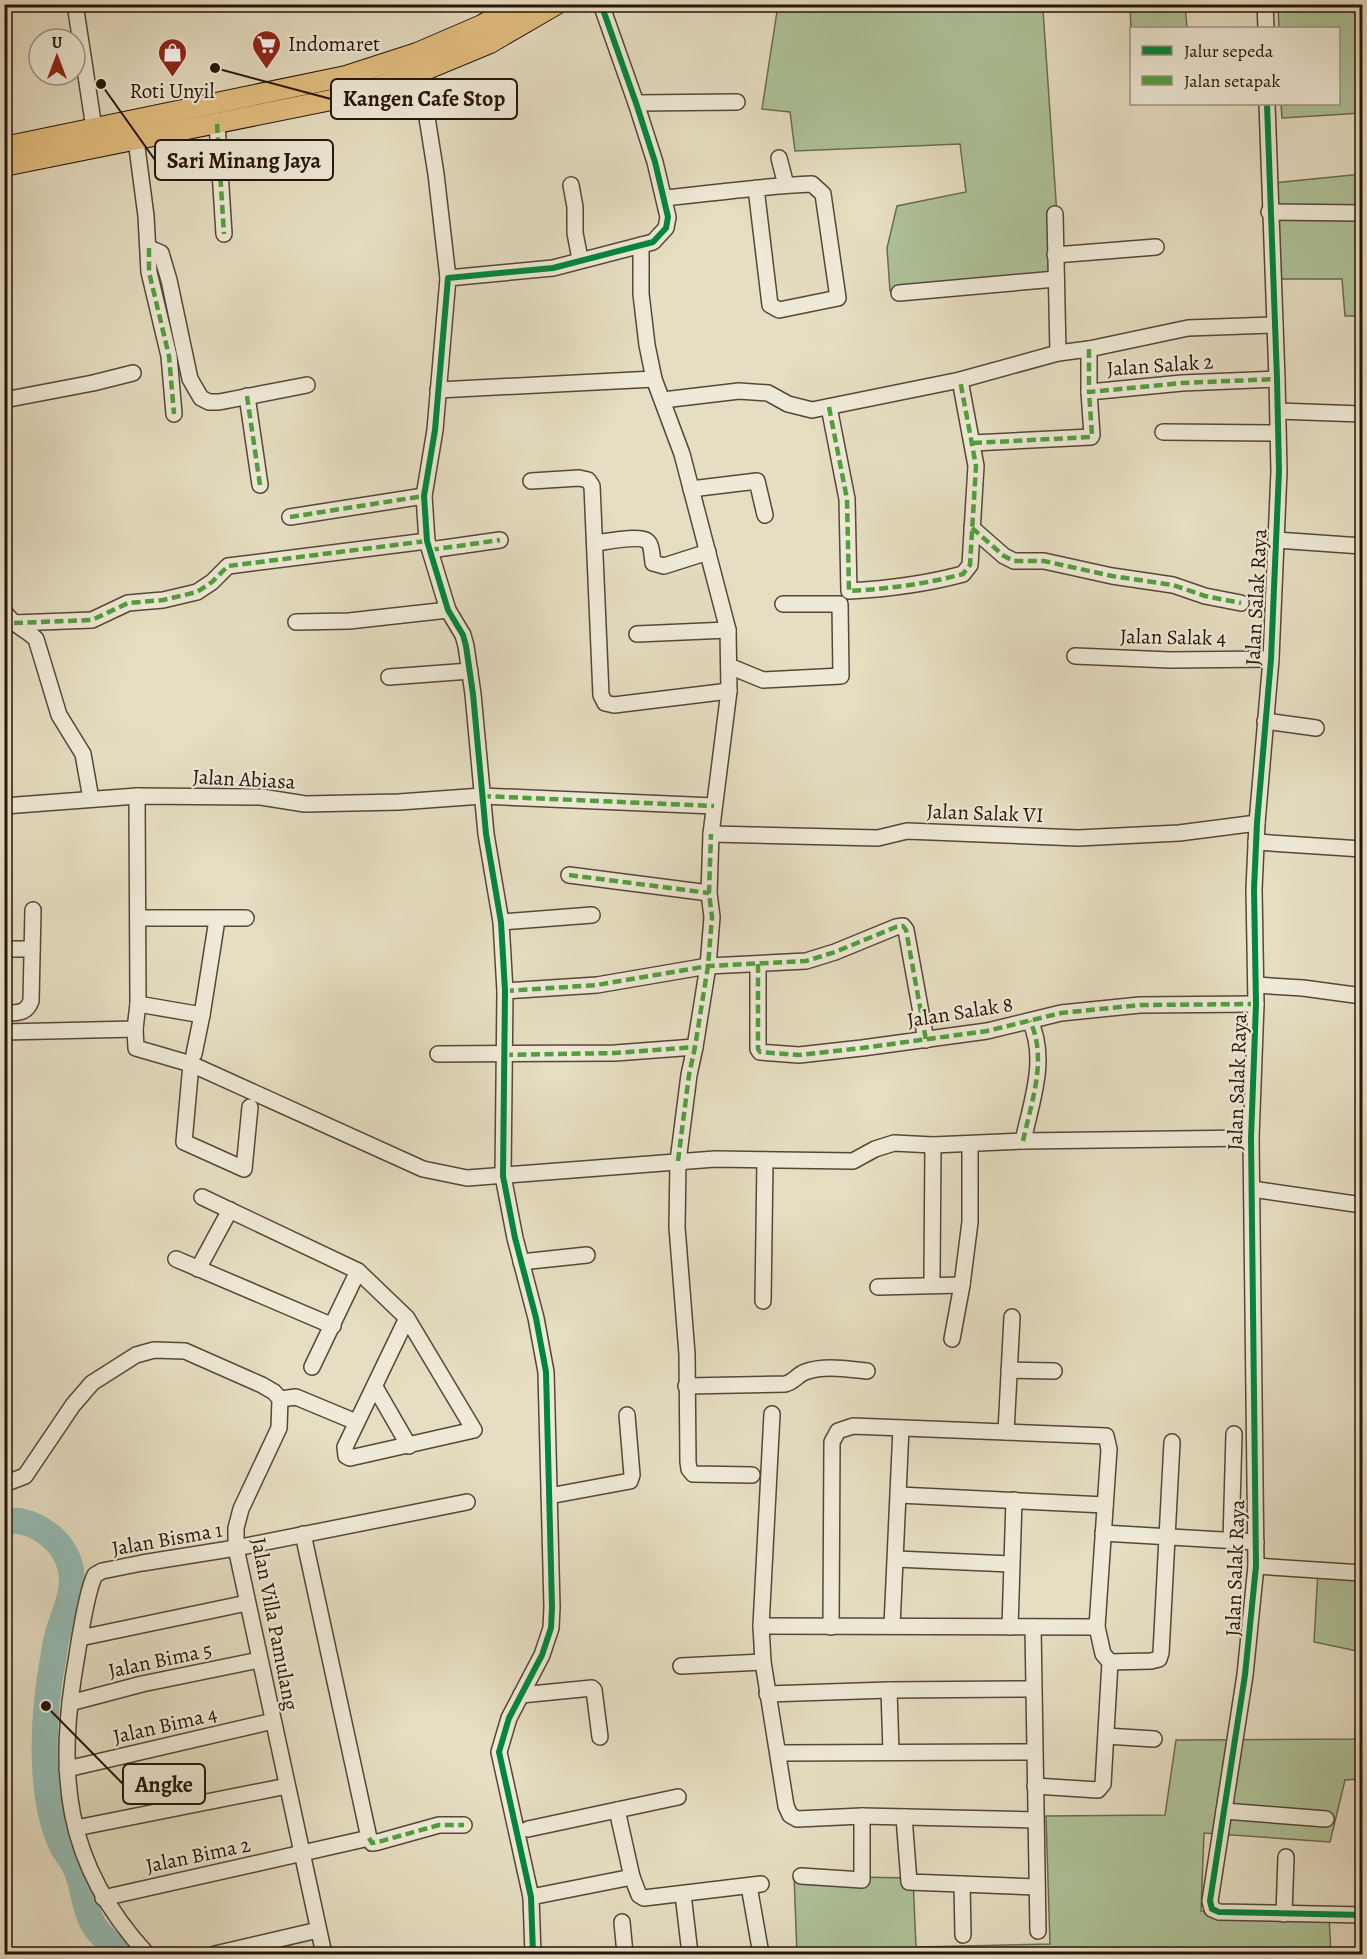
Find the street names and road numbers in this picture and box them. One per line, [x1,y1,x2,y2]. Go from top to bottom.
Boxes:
street label: Jalan Salak 2 [1106,347,1214,383]
street label: Jalan Salak Raya [1238,528,1274,666]
street label: Jalan Salak 4 [1120,622,1226,652]
street label: Jalan Abiasa [192,762,296,796]
street label: Jalan Salak VI [926,797,1044,829]
street label: Jalan Salak 8 [905,990,1015,1034]
street label: Jalan Salak Raya [1221,1013,1253,1151]
street label: Jalan Salak Raya [1219,1499,1251,1637]
street label: Jalan Bisma 1 [109,1515,225,1563]
street label: Jalan Villa Pamulang [245,1535,306,1713]
street label: Jalan Bima 5 [106,1635,214,1685]
street label: Jalan Bima 4 [110,1699,220,1751]
street label: Jalan Bima 2 [143,1830,253,1880]

